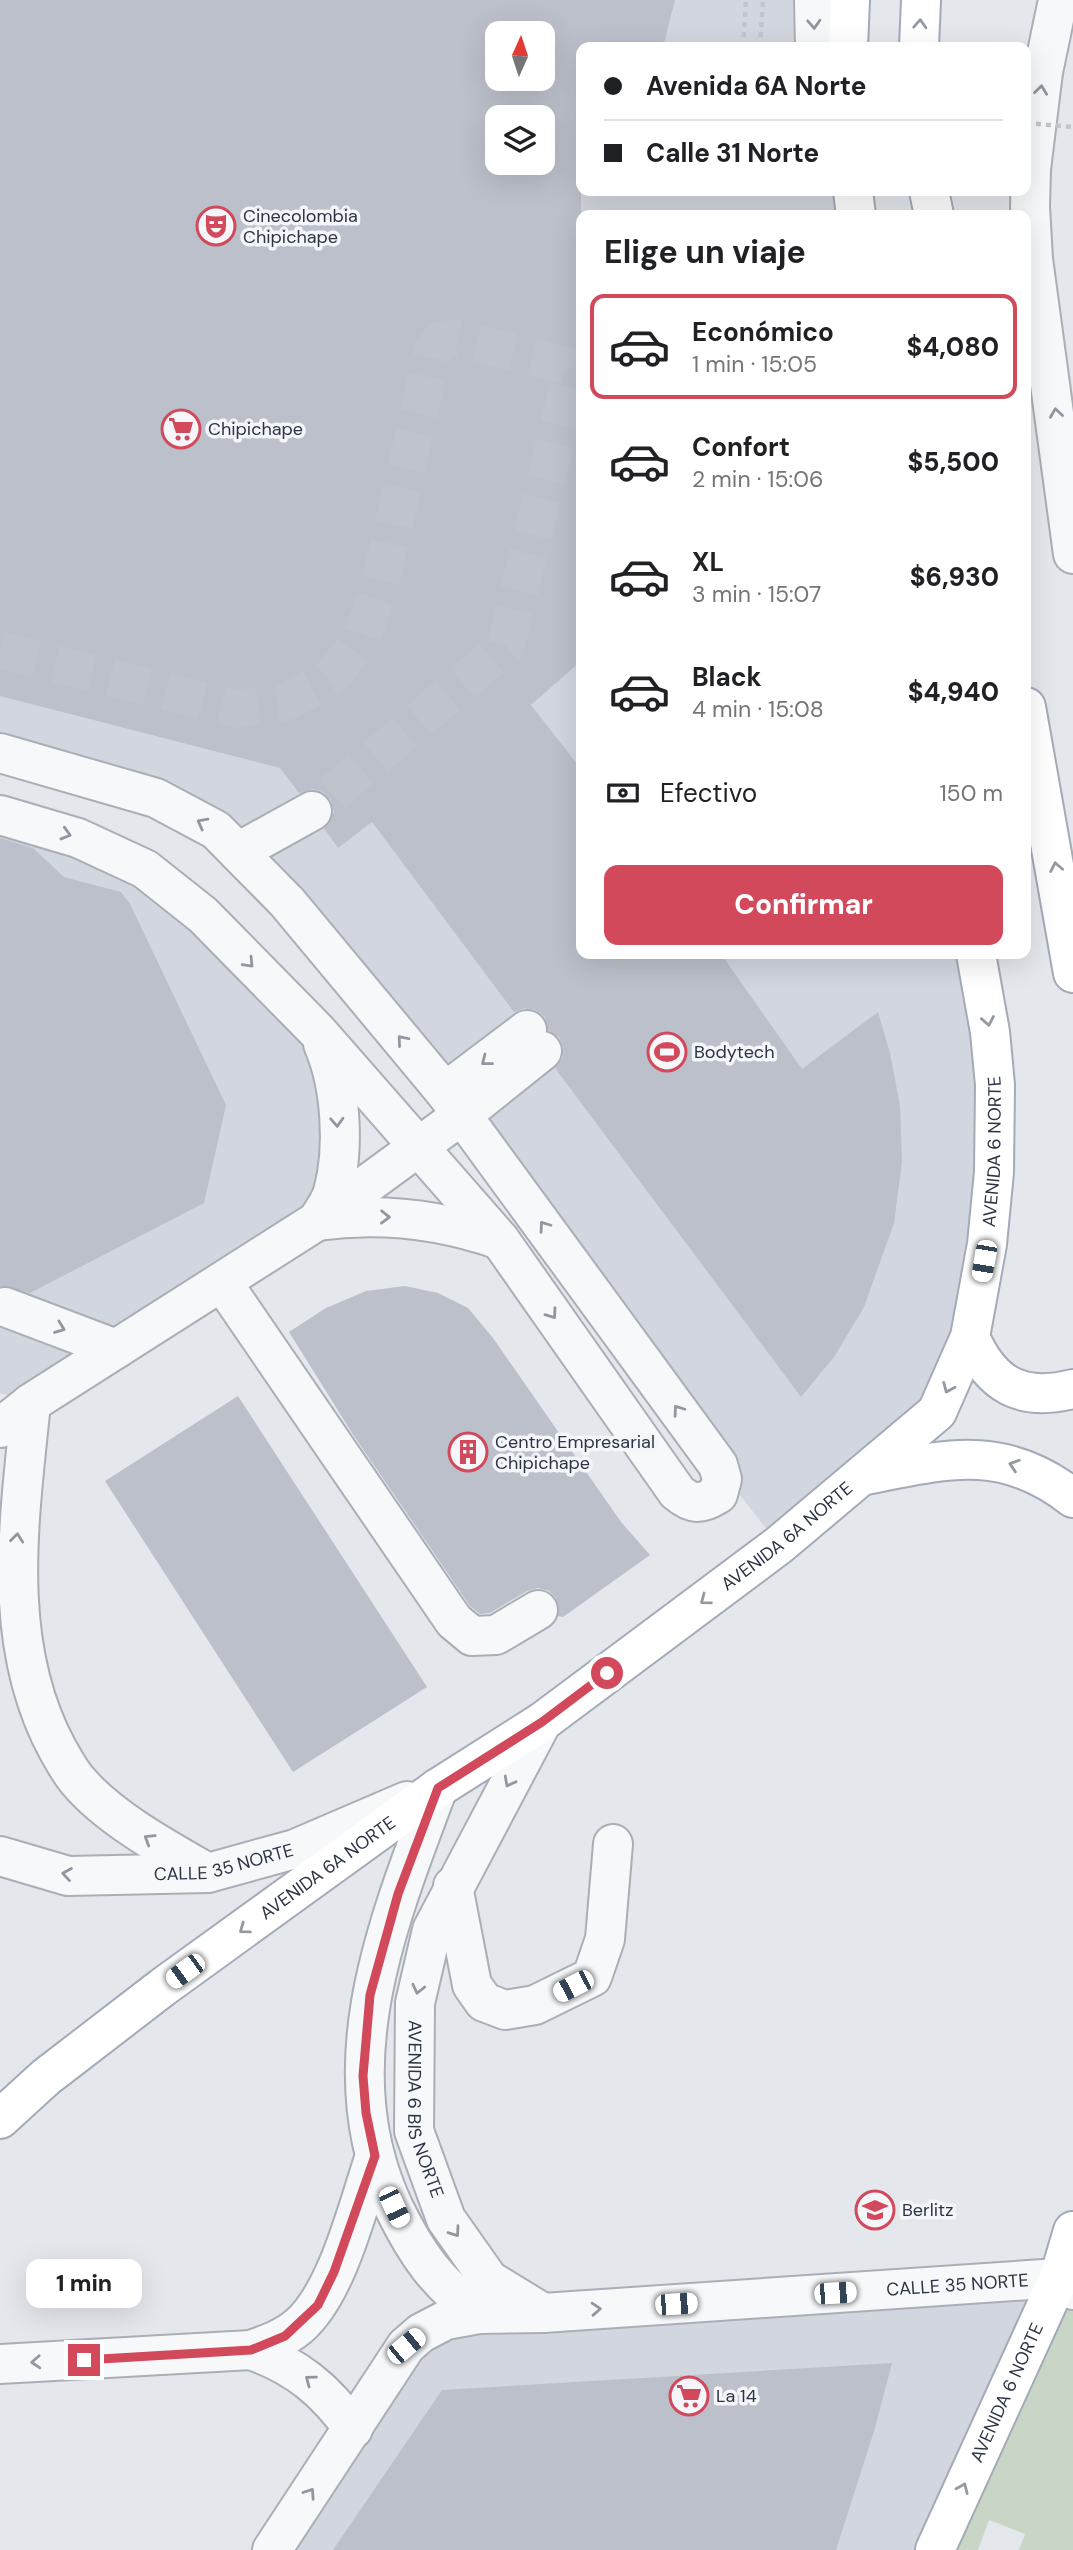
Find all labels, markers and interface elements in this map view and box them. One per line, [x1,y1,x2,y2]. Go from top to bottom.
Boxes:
one-way arrow [806,18,821,29]
one-way arrow [912,18,927,29]
north arrow [485,21,555,91]
map controls [485,21,555,175]
text: Avenida 6A Norte [646,69,866,103]
one-way arrow [1033,84,1048,96]
button: layers [485,105,555,175]
text: Calle 31 Norte [646,136,819,170]
place label: Cinecolombia Chipichape [243,204,358,249]
theatre icon: Cinecolombia Chipichape [195,205,237,247]
text: Elige un viaje [604,231,806,273]
icon: car [608,315,671,378]
text: Económico [692,315,834,349]
text: $4,080 [906,330,999,364]
text: 1 min · 15:05 [692,349,817,379]
one-way arrow [1048,407,1063,419]
supermarket icon: Chipichape [160,408,202,450]
place label: Chipichape [208,417,303,441]
icon: car [608,430,671,493]
text: Confort [692,430,790,464]
text: $5,500 [908,445,999,479]
text: 2 min · 15:06 [692,464,823,494]
icon: car [608,545,671,608]
text: XL [692,545,724,579]
text: $6,930 [910,560,999,594]
text: 3 min · 15:07 [692,579,821,609]
icon: car [608,660,671,723]
text: Black [692,660,762,694]
text: $4,940 [908,675,999,709]
text: 4 min · 15:08 [692,694,824,724]
icon: cash [604,774,642,812]
text: Efectivo [660,776,757,810]
text: 150 m [939,778,1003,808]
one-way arrow [196,817,209,831]
one-way arrow [59,826,71,840]
one-way arrow [1049,861,1064,873]
button: Confirmar [604,865,1003,945]
one-way arrow [241,954,254,967]
one-way arrow [980,1015,995,1027]
sports icon: Bodytech [646,1031,688,1073]
one-way arrow [397,1035,410,1047]
place label: Bodytech [694,1040,775,1064]
one-way arrow [481,1052,494,1065]
street label: AVENIDA 6 NORTE [977,1075,1007,1228]
one-way arrow [329,1117,344,1128]
one-way arrow [381,1209,391,1225]
one-way arrow [539,1221,552,1234]
car [971,1238,998,1284]
one-way arrow [544,1306,556,1319]
one-way arrow [54,1320,66,1334]
one-way arrow [942,1381,956,1393]
one-way arrow [673,1405,686,1418]
place label: Centro Empresarial Chipichape [495,1430,655,1475]
building icon: Centro Empresarial Chipichape [447,1431,489,1473]
one-way arrow [1008,1459,1020,1474]
street label: AVENIDA 6A NORTE [716,1476,858,1596]
one-way arrow [9,1532,24,1543]
one-way arrow [700,1592,713,1604]
route start [591,1657,623,1689]
one-way arrow [504,1775,517,1787]
street label: AVENIDA 6A NORTE [255,1811,400,1925]
one-way arrow [144,1834,157,1847]
street label: CALLE 35 NORTE [154,1838,296,1886]
one-way arrow [61,1867,73,1882]
one-way arrow [239,1921,252,1933]
car [162,1950,209,1992]
car [550,1967,597,2005]
one-way arrow [412,1983,427,1995]
street label: AVENIDA 6 BIS NORTE [402,2020,449,2201]
car [376,2184,413,2230]
school or university icon: Berlitz [854,2189,896,2231]
place label: Berlitz [902,2198,953,2222]
one-way arrow [447,2224,459,2237]
callout: 1 min [26,2258,142,2308]
text: 1 min [56,2268,112,2298]
street label: CALLE 35 NORTE [886,2268,1029,2302]
car [814,2281,857,2305]
car [655,2292,698,2316]
one-way arrow [591,2302,602,2317]
street label: AVENIDA 6 NORTE [965,2319,1049,2466]
car [384,2324,429,2368]
route end [68,2344,100,2376]
one-way arrow [30,2355,41,2370]
one-way arrow [305,2375,317,2388]
supermarket icon: La 14 [668,2375,710,2417]
place label: La 14 [716,2384,757,2408]
one-way arrow [955,2483,969,2495]
one-way arrow [302,2488,315,2501]

